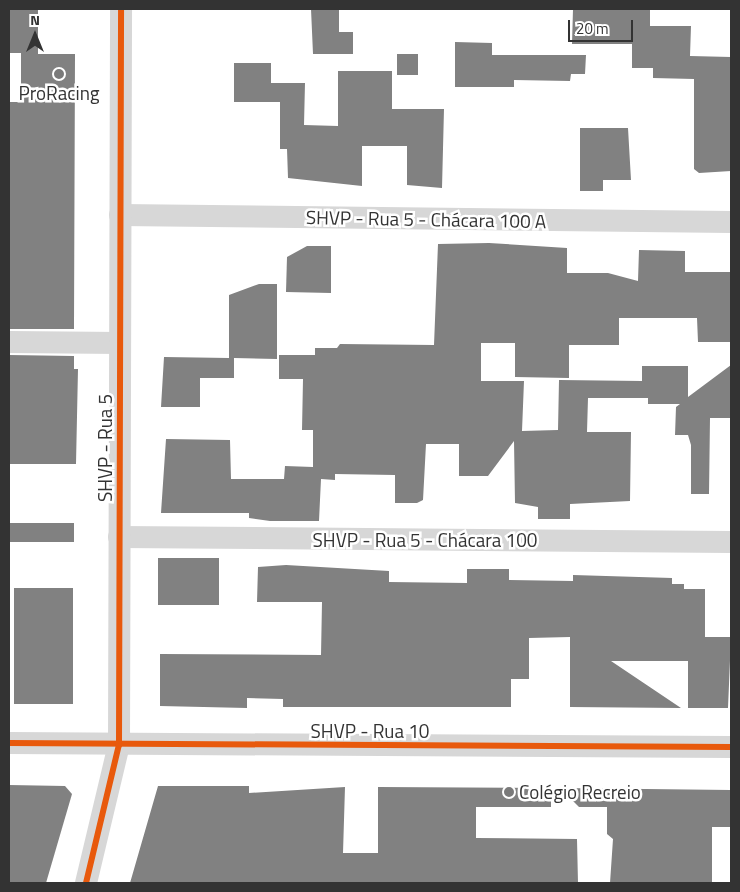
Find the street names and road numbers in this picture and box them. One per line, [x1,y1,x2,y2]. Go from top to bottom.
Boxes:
street label: SHVP - Rua 5 - Chácara 100 A [306,206,546,232]
street label: SHVP - Rua 5 [94,394,116,502]
street label: SHVP - Rua 5 - Chácara 100 [313,529,537,551]
street label: SHVP - Rua 10 [311,720,429,742]

